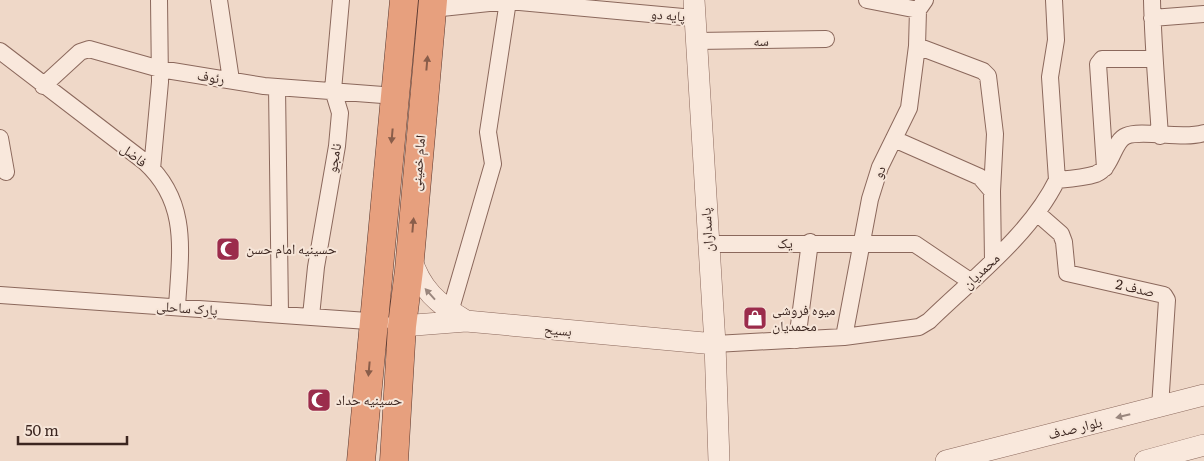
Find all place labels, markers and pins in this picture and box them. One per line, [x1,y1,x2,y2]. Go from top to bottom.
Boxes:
mosque icon: حسینیه امام حسن [215,236,241,262]
place label: حسینیه امام حسن [246,238,337,259]
place label: میوه فروشی محمدیان [772,299,835,335]
shop icon: میوه فروشی محمدیان [742,305,768,331]
mosque icon: حسینیه حداد [306,387,332,413]
place label: حسینیه حداد [336,389,402,409]

